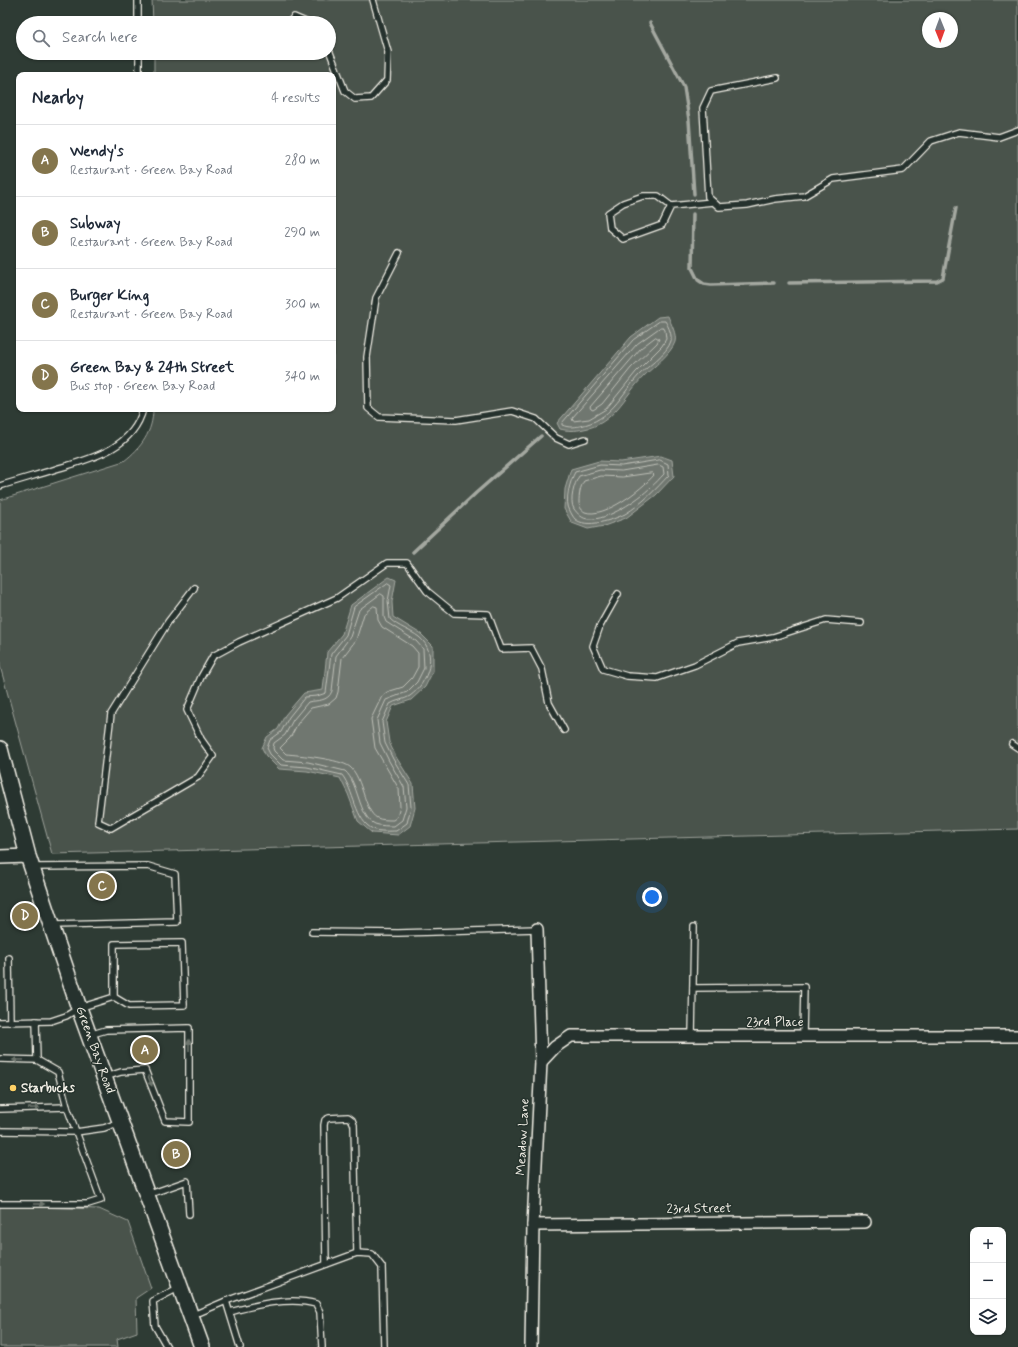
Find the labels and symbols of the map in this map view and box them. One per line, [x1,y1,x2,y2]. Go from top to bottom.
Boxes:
north arrow [922,12,958,48]
pin: C [89,871,115,901]
your location [642,887,662,907]
pin: D [12,901,38,931]
street label: Green Bay Road [71,1004,119,1096]
street label: 23rd Place [746,1014,804,1031]
pin: A [132,1035,158,1065]
one-way arrow [186,1038,192,1051]
one-way arrow [11,1057,24,1063]
one-way arrow [147,1076,153,1088]
place label: Starbucks [21,1080,75,1097]
marker: Starbucks [8,1083,18,1093]
street label: Meadow Lane [512,1098,534,1176]
one-way arrow [28,1105,41,1111]
pin: B [163,1139,189,1169]
street label: 23rd Street [666,1200,732,1218]
one-way arrow [33,1201,46,1207]

